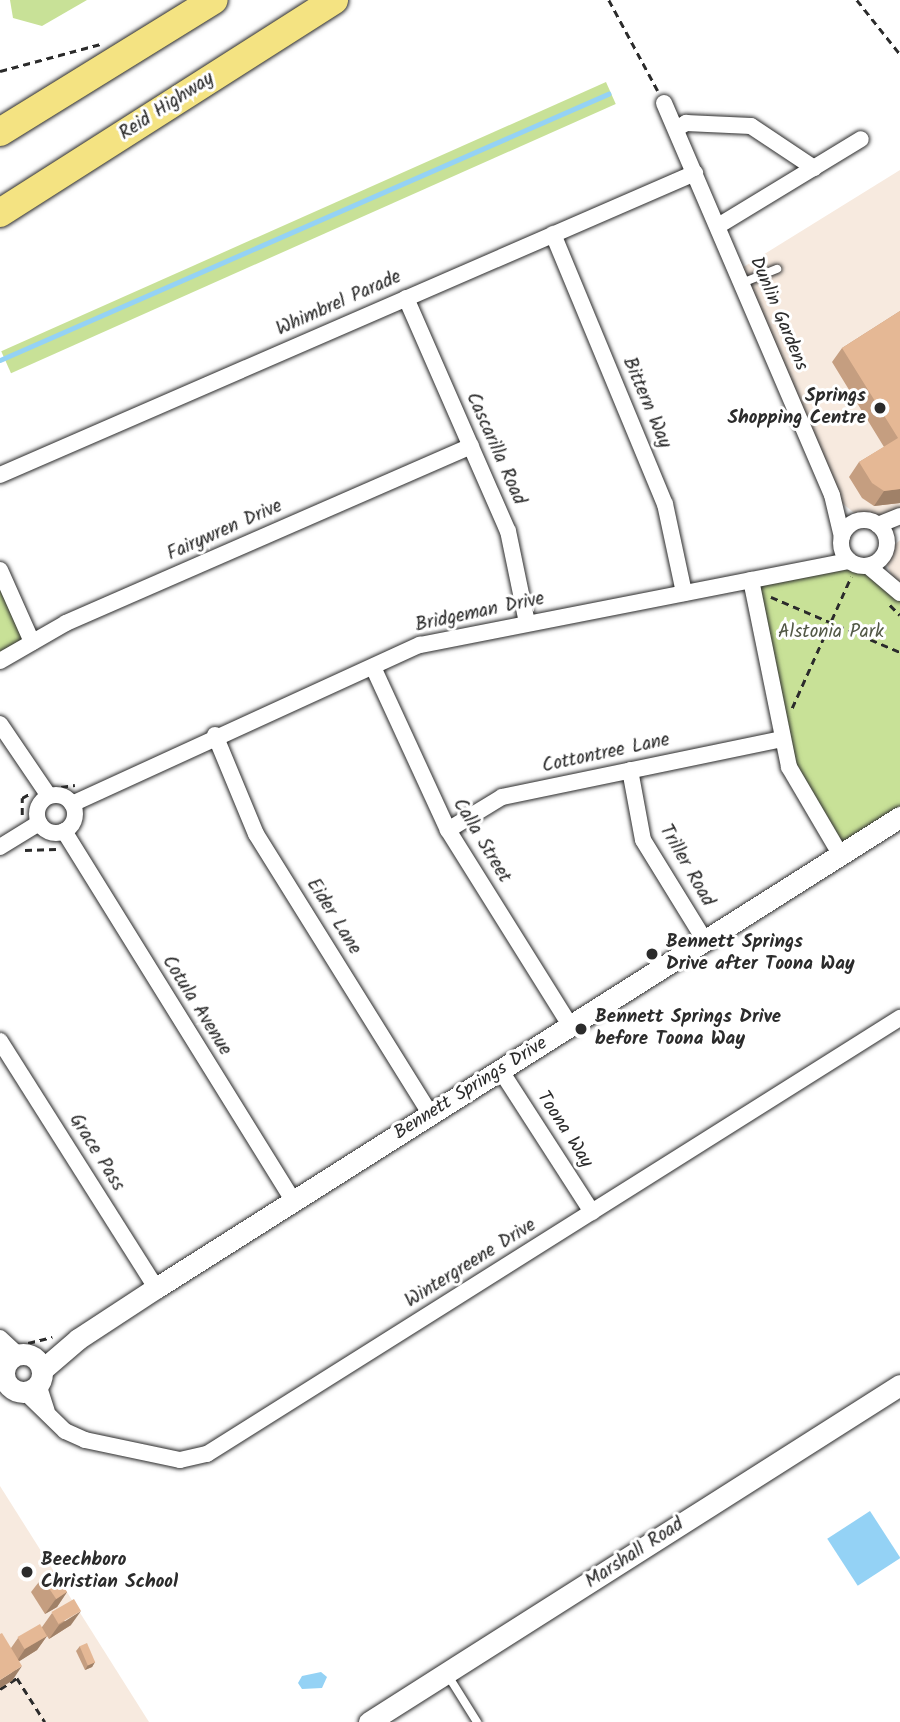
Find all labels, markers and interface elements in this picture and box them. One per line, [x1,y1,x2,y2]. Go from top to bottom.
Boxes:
street label: Reid Highway [115,68,219,146]
street label: Dunlin Gardens [744,254,812,374]
street label: Whimbrel Parade [273,266,405,342]
street label: Bittern Way [617,354,675,452]
place label: Springs Shopping Centre [728,386,866,430]
street label: Cascarilla Road [460,389,530,509]
marker: Springs Shopping Centre [872,400,888,416]
street label: Fairywren Drive [164,495,286,567]
street label: Bridgeman Drive [413,588,547,638]
park label: Alstonia Park [778,622,884,644]
street label: Cottontree Lane [540,729,672,779]
street label: Calla Street [447,795,515,887]
street label: Triller Road [653,821,719,911]
street label: Eider Lane [301,875,365,959]
place label: Bennett Springs Drive after Toona Way [666,932,855,976]
marker: Bennett Springs Drive after Toona Way [644,946,660,962]
street label: Cotula Avenue [156,952,236,1060]
place label: Bennett Springs Drive before Toona Way [595,1007,781,1051]
marker: Bennett Springs Drive before Toona Way [573,1021,589,1037]
street label: Bennett Springs Drive [390,1033,552,1145]
street label: Toona Way [531,1087,597,1173]
street label: Grace Pass [63,1110,129,1196]
street label: Wintergreene Drive [401,1215,541,1313]
street label: Marshall Road [582,1514,688,1594]
place label: Beechboro Christian School [41,1550,178,1594]
marker: Beechboro Christian School [19,1564,35,1580]

